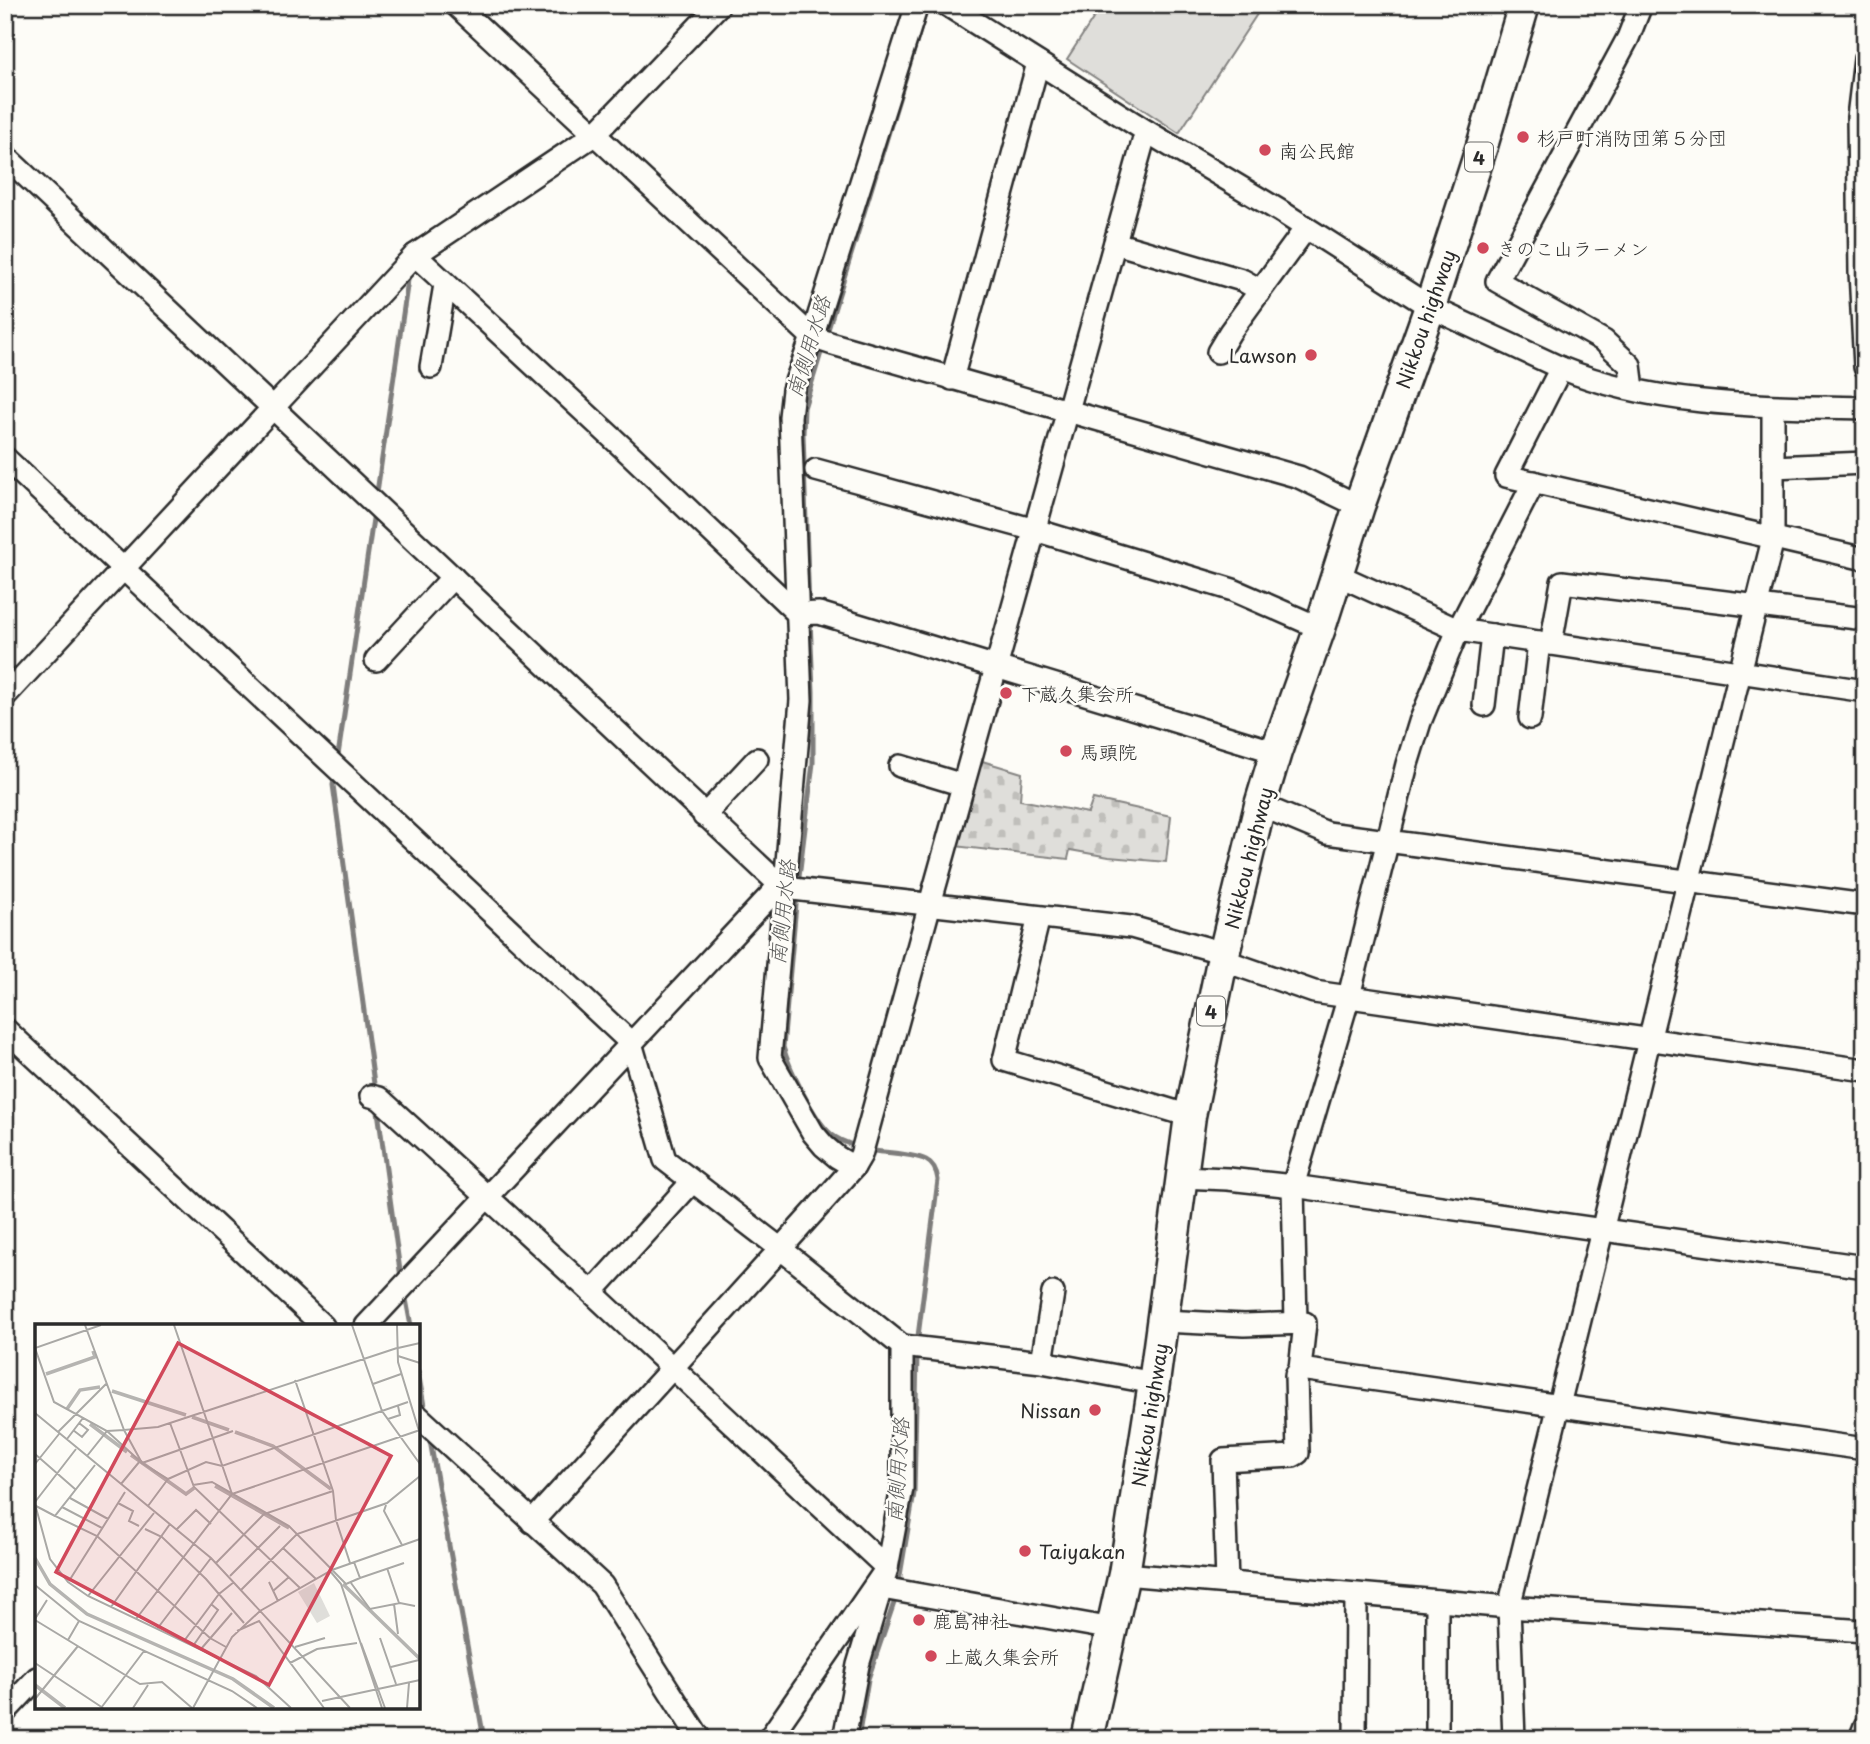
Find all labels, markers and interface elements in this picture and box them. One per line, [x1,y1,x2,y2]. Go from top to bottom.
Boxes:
place label: 杉戸町消防団第５分団 [1537,123,1727,151]
marker: 杉戸町消防団第５分団 [1515,129,1531,145]
place label: 南公民館 [1279,136,1355,164]
marker: 南公民館 [1257,142,1273,158]
road number: 4 [1465,142,1493,172]
place label: きのこ山ラーメン [1497,234,1649,262]
marker: きのこ山ラーメン [1475,240,1491,256]
street label: Nikkou highway [1388,246,1462,392]
water label: 南側用水路 [776,290,838,401]
place label: Lawson [1229,341,1297,369]
marker: Lawson [1303,347,1319,363]
place label: 下蔵久集会所 [1020,679,1134,707]
marker: 下蔵久集会所 [998,685,1014,701]
place label: 馬頭院 [1080,737,1137,765]
marker: 馬頭院 [1058,743,1074,759]
street label: Nikkou highway [1217,784,1279,932]
water label: 南側用水路 [760,857,803,966]
road number: 4 [1197,996,1225,1026]
inset map [35,1324,420,1709]
street label: Nikkou highway [1124,1341,1174,1489]
place label: Nissan [1020,1396,1081,1424]
marker: Nissan [1087,1402,1103,1418]
water label: 南側用水路 [876,1416,916,1523]
place label: Taiyakan [1039,1537,1125,1565]
marker: Taiyakan [1017,1543,1033,1559]
place label: 鹿島神社 [933,1606,1009,1634]
marker: 鹿島神社 [911,1612,927,1628]
place label: 上蔵久集会所 [945,1642,1059,1670]
marker: 上蔵久集会所 [923,1648,939,1664]

